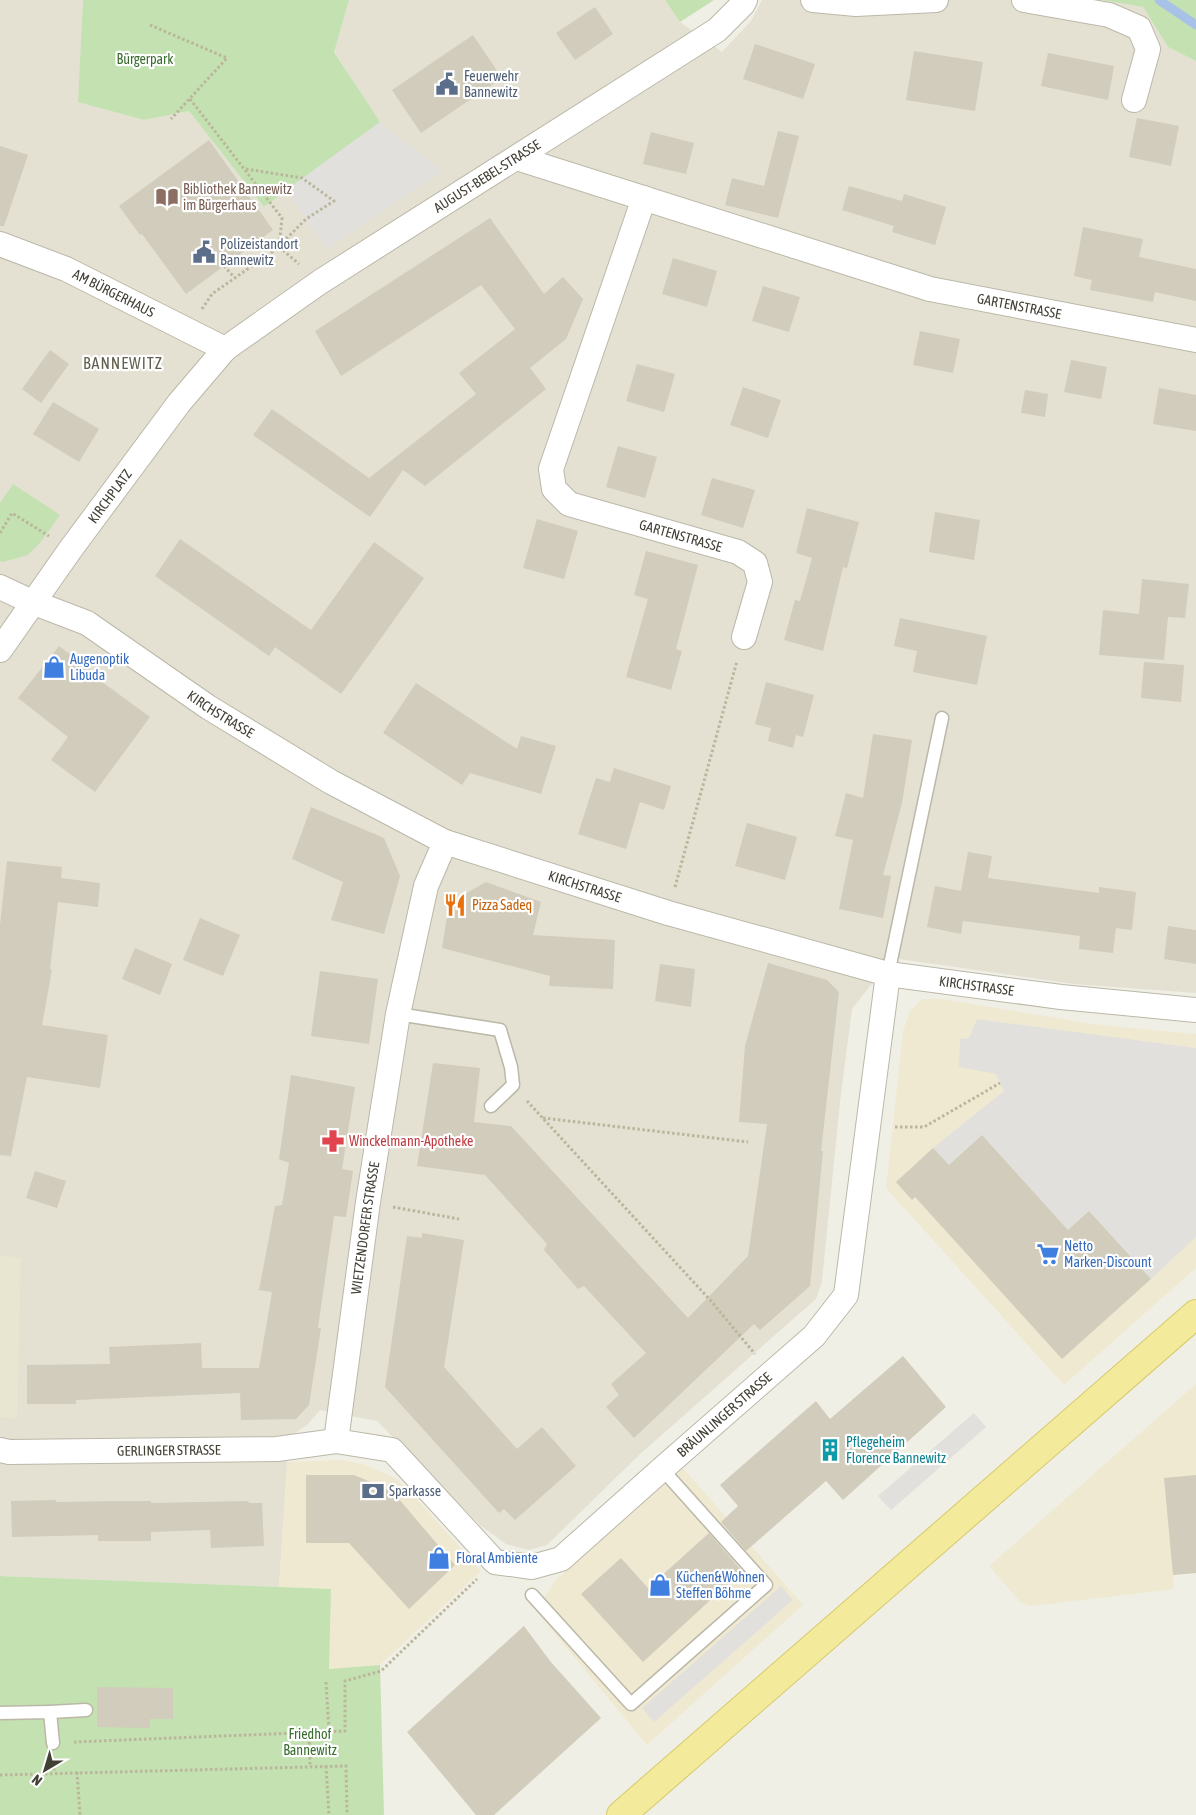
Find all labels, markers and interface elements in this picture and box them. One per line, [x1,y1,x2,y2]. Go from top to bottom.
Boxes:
park label: Bürgerpark [117,51,173,67]
place label: Feuerwehr Bannewitz [464,68,519,100]
public building icon: Feuerwehr Bannewitz [434,71,460,97]
street label: AUGUST-BEBEL-STRASSE [431,136,543,216]
place label: Bibliothek Bannewitz im Bürgerhaus [183,181,292,213]
library icon: Bibliothek Bannewitz im Bürgerhaus [154,184,180,210]
place label: Polizeistandort Bannewitz [220,236,298,268]
public building icon: Polizeistandort Bannewitz [191,239,217,265]
street label: AM BÜRGERHAUS [70,266,157,320]
street label: GARTENSTRASSE [976,290,1063,322]
district label: BANNEWITZ [83,354,163,372]
street label: KIRCHPLATZ [85,466,135,526]
street label: GARTENSTRASSE [637,516,724,555]
place label: Augenoptik Libuda [70,651,129,683]
shop icon: Augenoptik Libuda [41,654,67,680]
street label: KIRCHSTRASSE [184,687,257,741]
street label: KIRCHSTRASSE [546,867,623,906]
restaurant icon: Pizza Sadeq [442,892,468,918]
place label: Pizza Sadeq [472,897,532,913]
street label: KIRCHSTRASSE [938,973,1015,999]
pharmacy icon: Winckelmann-Apotheke [320,1128,346,1154]
place label: Winckelmann-Apotheke [349,1133,473,1149]
street label: WIETZENDORFER STRASSE [348,1161,382,1295]
place label: Netto Marken-Discount [1064,1238,1152,1270]
supermarket icon: Netto Marken-Discount [1035,1241,1061,1267]
street label: BRÄUNLINGER STRASSE [674,1369,775,1460]
place label: Pflegeheim Florence Bannewitz [846,1434,946,1466]
building icon: Pflegeheim Florence Bannewitz [817,1437,843,1463]
street label: GERLINGER STRASSE [117,1442,221,1459]
bank icon: Sparkasse [360,1478,386,1504]
place label: Sparkasse [389,1483,441,1499]
shop icon: Floral Ambiente [426,1545,452,1571]
place label: Floral Ambiente [456,1550,538,1566]
place label: Küchen&Wohnen Steffen Böhme [676,1569,765,1601]
shop icon: Küchen&Wohnen Steffen Böhme [647,1572,673,1598]
park label: Friedhof Bannewitz [283,1726,337,1758]
north arrow [20,1745,70,1795]
text: N [29,1771,45,1789]

